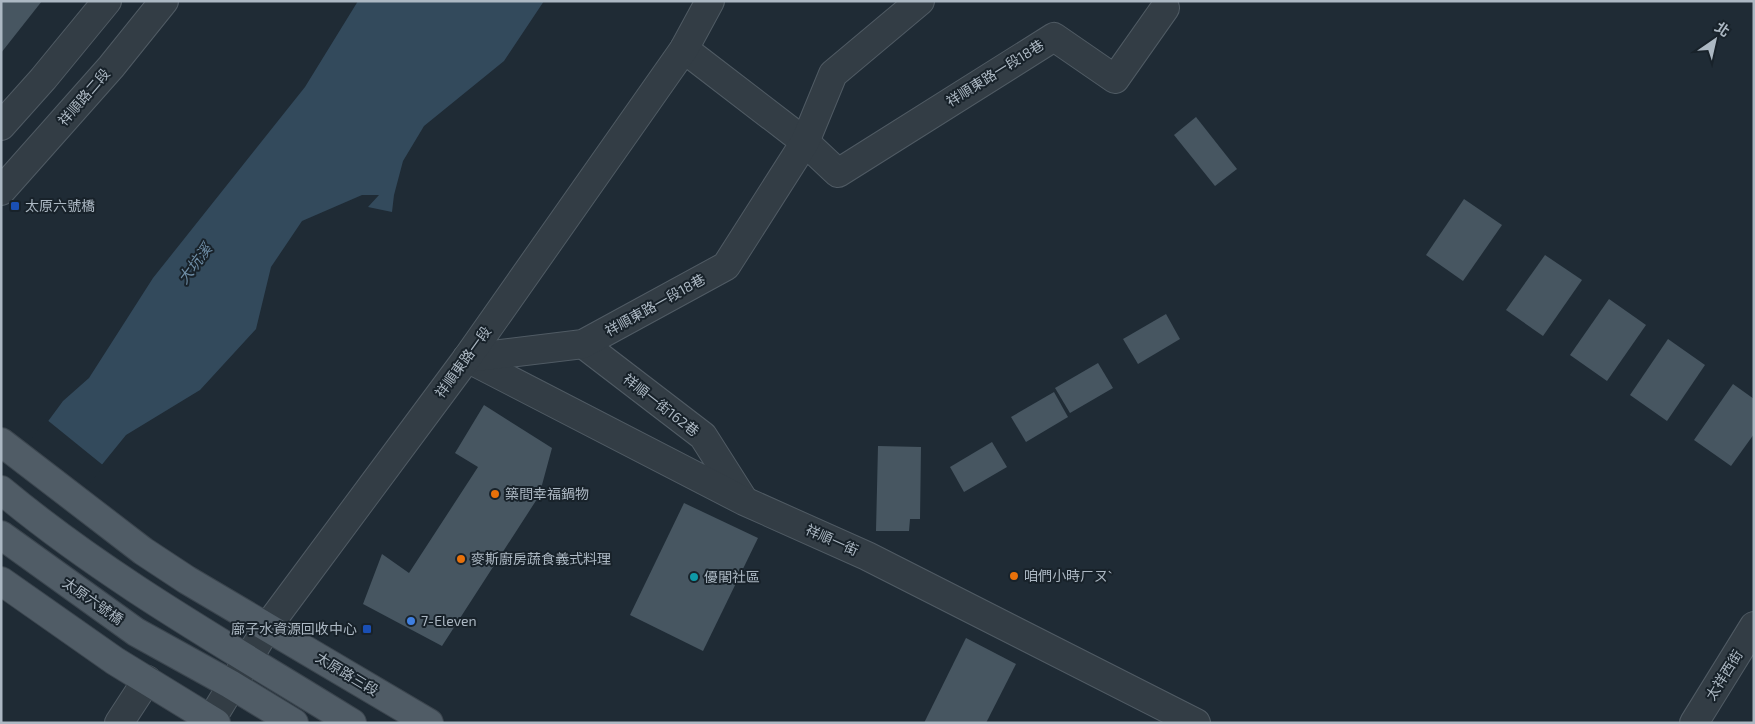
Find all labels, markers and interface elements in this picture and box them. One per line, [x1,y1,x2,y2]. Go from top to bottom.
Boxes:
north arrow [1690,15,1740,65]
text: 北 [1712,18,1733,40]
street label: 祥順東路一段18巷 [943,36,1047,109]
street label: 祥順路二段 [54,65,113,129]
place label: 太原六號橋 [25,197,95,214]
marker: 太原六號橋 [9,200,21,212]
water label: 大坑溪 [173,238,216,287]
street label: 祥順東路一段18巷 [602,270,708,339]
street label: 祥順東路一段 [431,323,494,401]
street label: 祥順一街162巷 [620,370,703,439]
place label: 築間幸福鍋物 [505,485,589,502]
marker: 築間幸福鍋物 [489,488,501,500]
street label: 祥順一街 [803,520,861,559]
place label: 麥斯廚房蔬食義式料理 [471,550,611,567]
marker: 麥斯廚房蔬食義式料理 [455,553,467,565]
place label: 咱們小時ㄏㄡˋ [1024,567,1112,584]
place label: 優閣社區 [704,568,760,585]
marker: 咱們小時ㄏㄡˋ [1008,570,1020,582]
marker: 優閣社區 [688,571,700,583]
street label: 太原六號橋 [60,574,127,628]
place label: 7-Eleven [421,612,477,629]
marker: 7-Eleven [405,615,417,627]
place label: 廍子水資源回收中心 [231,620,357,637]
marker: 廍子水資源回收中心 [361,623,373,635]
street label: 太祥西街 [1702,646,1746,703]
street label: 太原路三段 [313,648,382,699]

